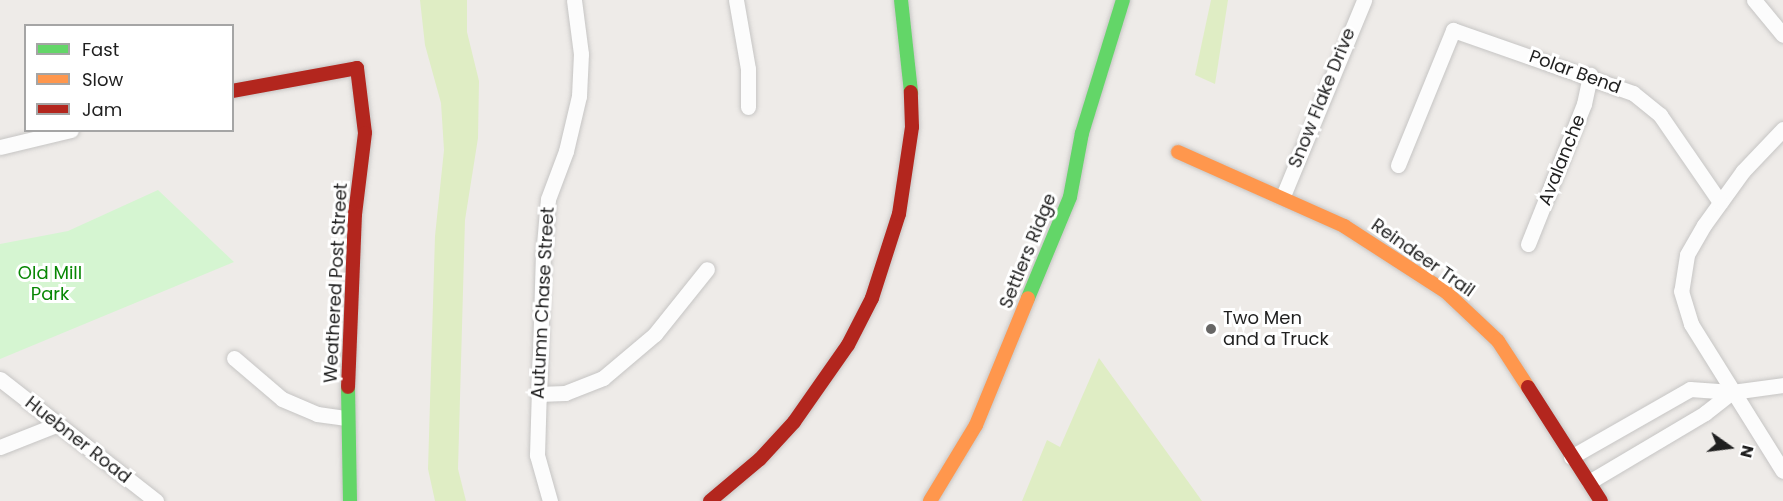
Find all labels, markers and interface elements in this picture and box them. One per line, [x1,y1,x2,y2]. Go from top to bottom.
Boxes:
legend [24,24,234,132]
street label: Snow Flake Drive [1284,25,1360,171]
text: Fast [82,37,119,62]
street label: Polar Bend [1526,45,1624,99]
text: Slow [82,67,123,92]
text: Jam [82,97,122,122]
street label: Avalanche [1534,111,1590,209]
street label: Weathered Post Street [320,182,352,384]
street label: Settlers Ridge [995,190,1061,312]
street label: Autumn Chase Street [527,206,559,400]
street label: Reindeer Trail [1367,214,1479,302]
park label: Old Mill Park [18,263,82,306]
place label: Two Men and a Truck [1223,308,1329,350]
marker: Two Men and a Truck [1204,322,1218,336]
street label: Huebner Road [21,392,135,488]
north arrow [1699,417,1759,477]
text: N [1734,443,1760,460]

